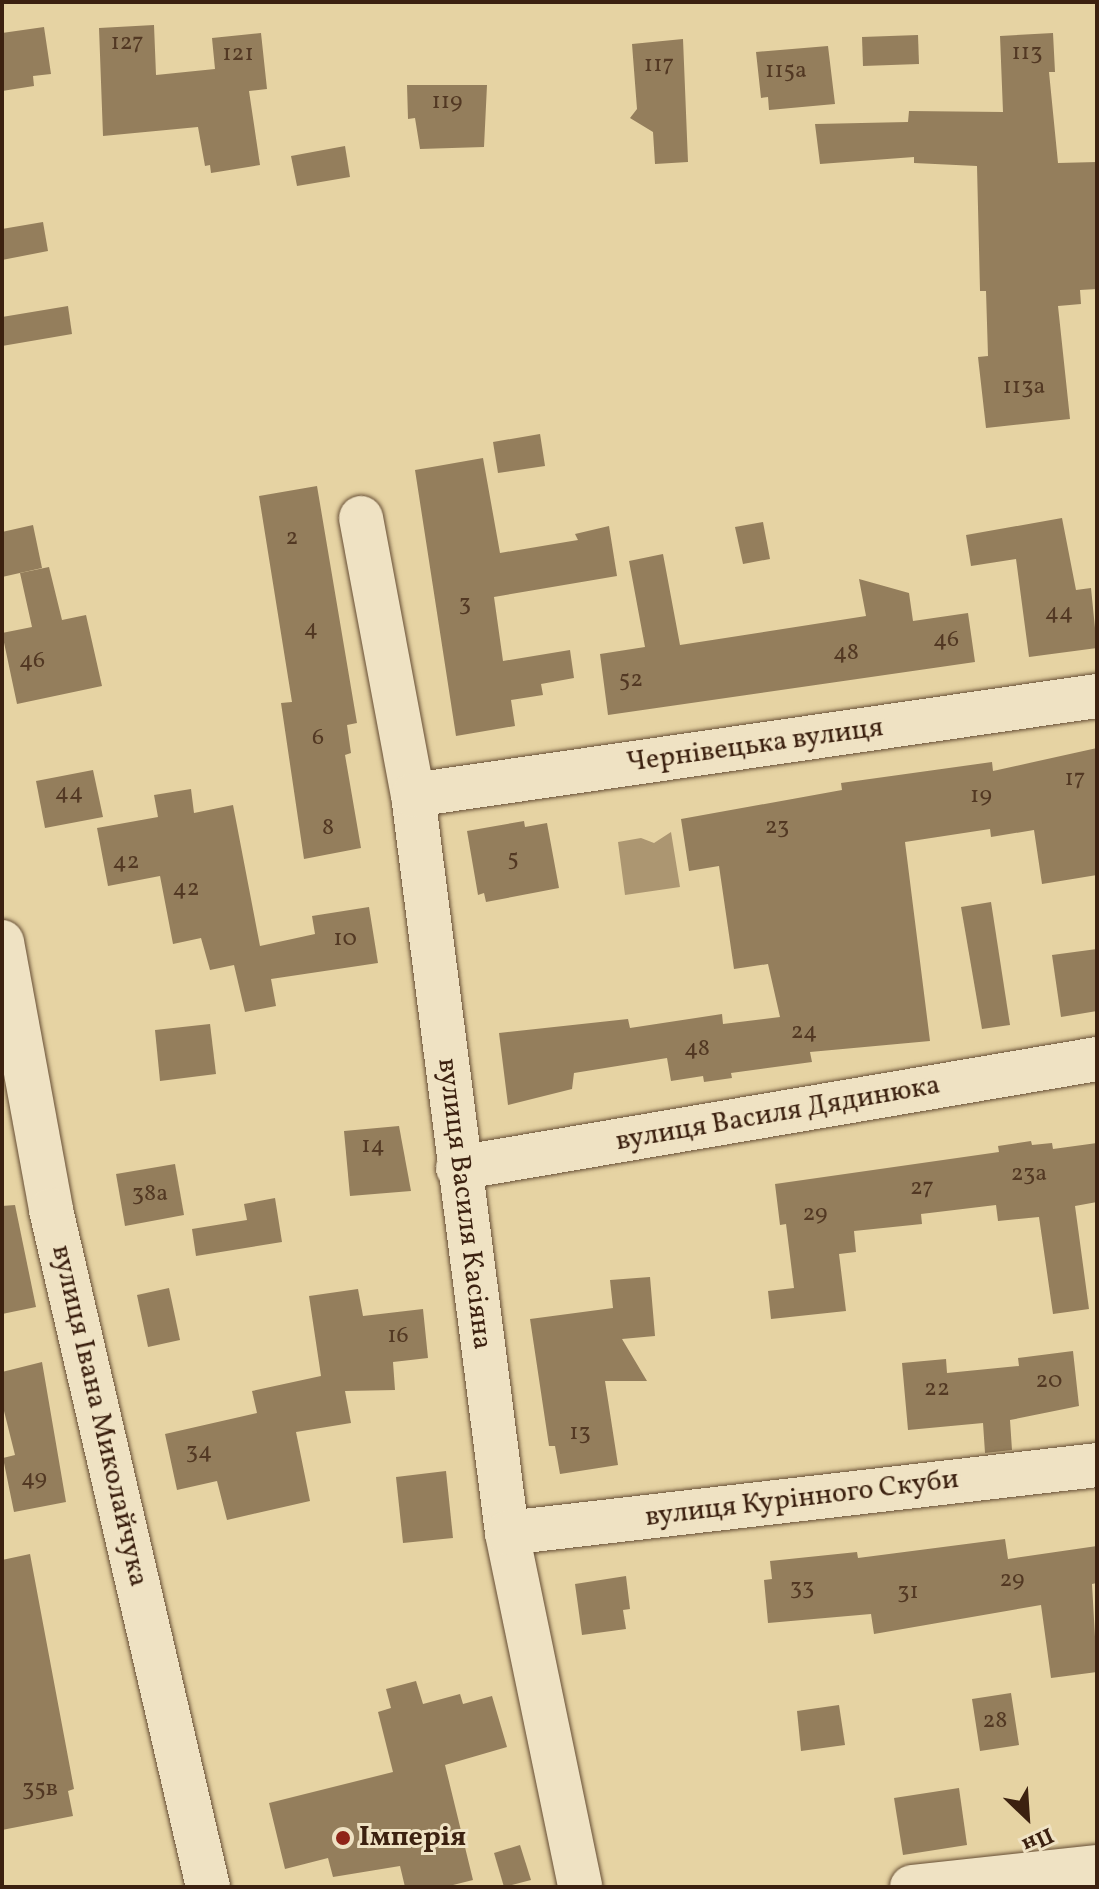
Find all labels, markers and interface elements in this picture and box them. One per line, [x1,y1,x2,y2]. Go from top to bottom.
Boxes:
house number: 127 [110,30,144,58]
house number: 113 [1012,40,1042,68]
house number: 121 [222,41,254,69]
house number: 117 [644,52,674,80]
house number: 115а [765,58,807,86]
house number: 119 [431,89,463,117]
house number: 113а [1003,374,1045,402]
house number: 2 [286,525,298,553]
house number: 3 [459,591,471,619]
house number: 44 [1045,600,1073,628]
house number: 4 [304,616,318,644]
house number: 46 [933,627,959,655]
house number: 48 [833,640,859,668]
house number: 46 [19,648,45,676]
house number: 52 [619,667,643,695]
street label: Чернівецька вулиця [624,711,886,781]
house number: 6 [312,725,324,753]
house number: 17 [1065,766,1085,794]
house number: 44 [55,780,83,808]
house number: 19 [970,783,992,811]
house number: 23 [765,814,789,842]
house number: 8 [322,815,334,843]
house number: 5 [507,846,519,874]
house number: 42 [112,849,140,877]
house number: 42 [172,876,200,904]
house number: 10 [333,926,357,954]
house number: 24 [791,1019,817,1047]
house number: 48 [684,1036,710,1064]
street label: вулиця Василя Касіяна [429,1056,499,1352]
street label: вулиця Василя Дядинюка [613,1069,943,1159]
house number: 14 [361,1133,385,1161]
house number: 23а [1011,1161,1047,1189]
house number: 27 [910,1175,934,1203]
house number: 38а [132,1181,168,1209]
house number: 29 [802,1201,828,1229]
street label: вулиця Івана Миколайчука [43,1242,155,1590]
house number: 16 [387,1323,409,1351]
house number: 20 [1035,1368,1063,1396]
house number: 22 [924,1376,950,1404]
house number: 13 [569,1420,591,1448]
house number: 34 [186,1439,212,1467]
street label: вулиця Курінного Скуби [643,1463,961,1535]
house number: 49 [21,1466,47,1494]
house number: 29 [999,1567,1025,1595]
house number: 33 [790,1575,814,1603]
house number: 31 [897,1579,919,1607]
house number: 28 [982,1708,1008,1736]
house number: 35в [22,1776,58,1804]
north arrow [987,1777,1067,1857]
text: Пн [1017,1819,1058,1860]
place label: Імперія [359,1821,466,1855]
marker: Імперія [334,1829,352,1847]

